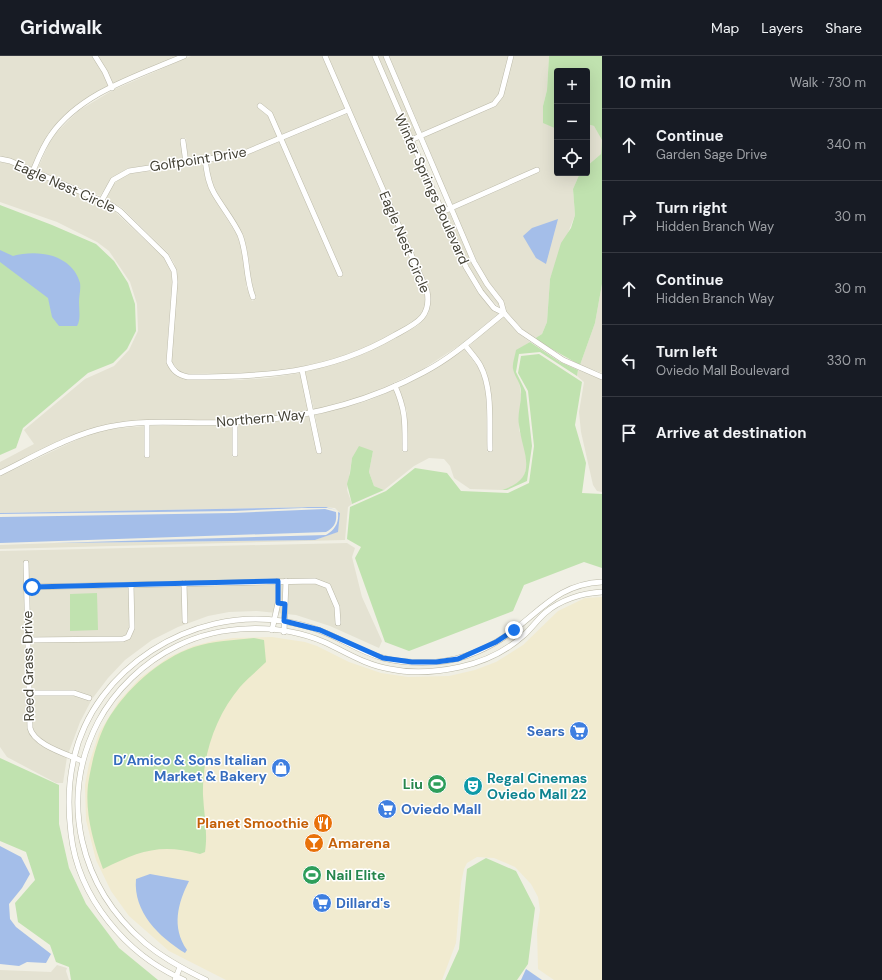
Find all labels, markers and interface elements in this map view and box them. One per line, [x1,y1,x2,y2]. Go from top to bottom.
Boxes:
text: Gridwalk [20,15,102,40]
text: Map [711,19,739,37]
text: Layers [761,19,803,37]
text: Share [825,19,862,37]
map controls [554,68,590,176]
button: + [554,68,590,104]
text: 10 min [618,71,671,93]
text: Walk · 730 m [790,74,866,91]
button: − [554,104,590,140]
street label: Winter Springs Boulevard [391,111,473,267]
text: Continue [656,126,724,146]
icon: ahead [618,134,640,156]
text: 340 m [826,136,866,153]
button: locate [554,140,590,176]
street label: Golfpoint Drive [148,142,248,176]
text: Garden Sage Drive [656,146,767,163]
street label: Eagle Nest Circle [12,156,119,216]
street label: Eagle Nest Circle [375,188,435,296]
text: Turn right [656,198,727,218]
icon: right [618,206,640,228]
text: 30 m [834,208,866,225]
text: Hidden Branch Way [656,218,774,235]
text: Continue [656,270,724,290]
icon: ahead [618,278,640,300]
text: 30 m [834,280,866,297]
text: Hidden Branch Way [656,290,774,307]
text: Turn left [656,342,717,362]
icon: left [618,350,640,372]
text: 330 m [827,352,866,369]
text: Oviedo Mall Boulevard [656,362,789,379]
street label: Northern Way [216,405,307,431]
icon: arrive [618,422,640,444]
text: Arrive at destination [656,423,807,443]
route start [23,578,41,596]
street label: Reed Grass Drive [18,610,38,721]
route end [505,621,523,639]
supermarket icon: Sears [568,720,590,742]
place label: Sears [527,722,565,740]
place label: D’Amico & Sons Italian Market & Bakery [113,751,268,785]
shop icon: D’Amico & Sons Italian Market & Bakery [270,757,292,779]
place label: Regal Cinemas Oviedo Mall 22 [487,769,587,803]
sports icon: Liu [426,773,448,795]
place label: Liu [403,775,423,793]
theatre icon: Regal Cinemas Oviedo Mall 22 [462,775,484,797]
supermarket icon: Oviedo Mall [376,798,398,820]
place label: Oviedo Mall [401,800,481,818]
restaurant icon: Planet Smoothie [312,812,334,834]
place label: Planet Smoothie [197,814,309,832]
bar icon: Amarena [303,832,325,854]
place label: Amarena [328,834,390,852]
sports icon: Nail Elite [301,864,323,886]
place label: Nail Elite [326,866,385,884]
supermarket icon: Dillard's [311,892,333,914]
place label: Dillard's [336,894,390,912]

